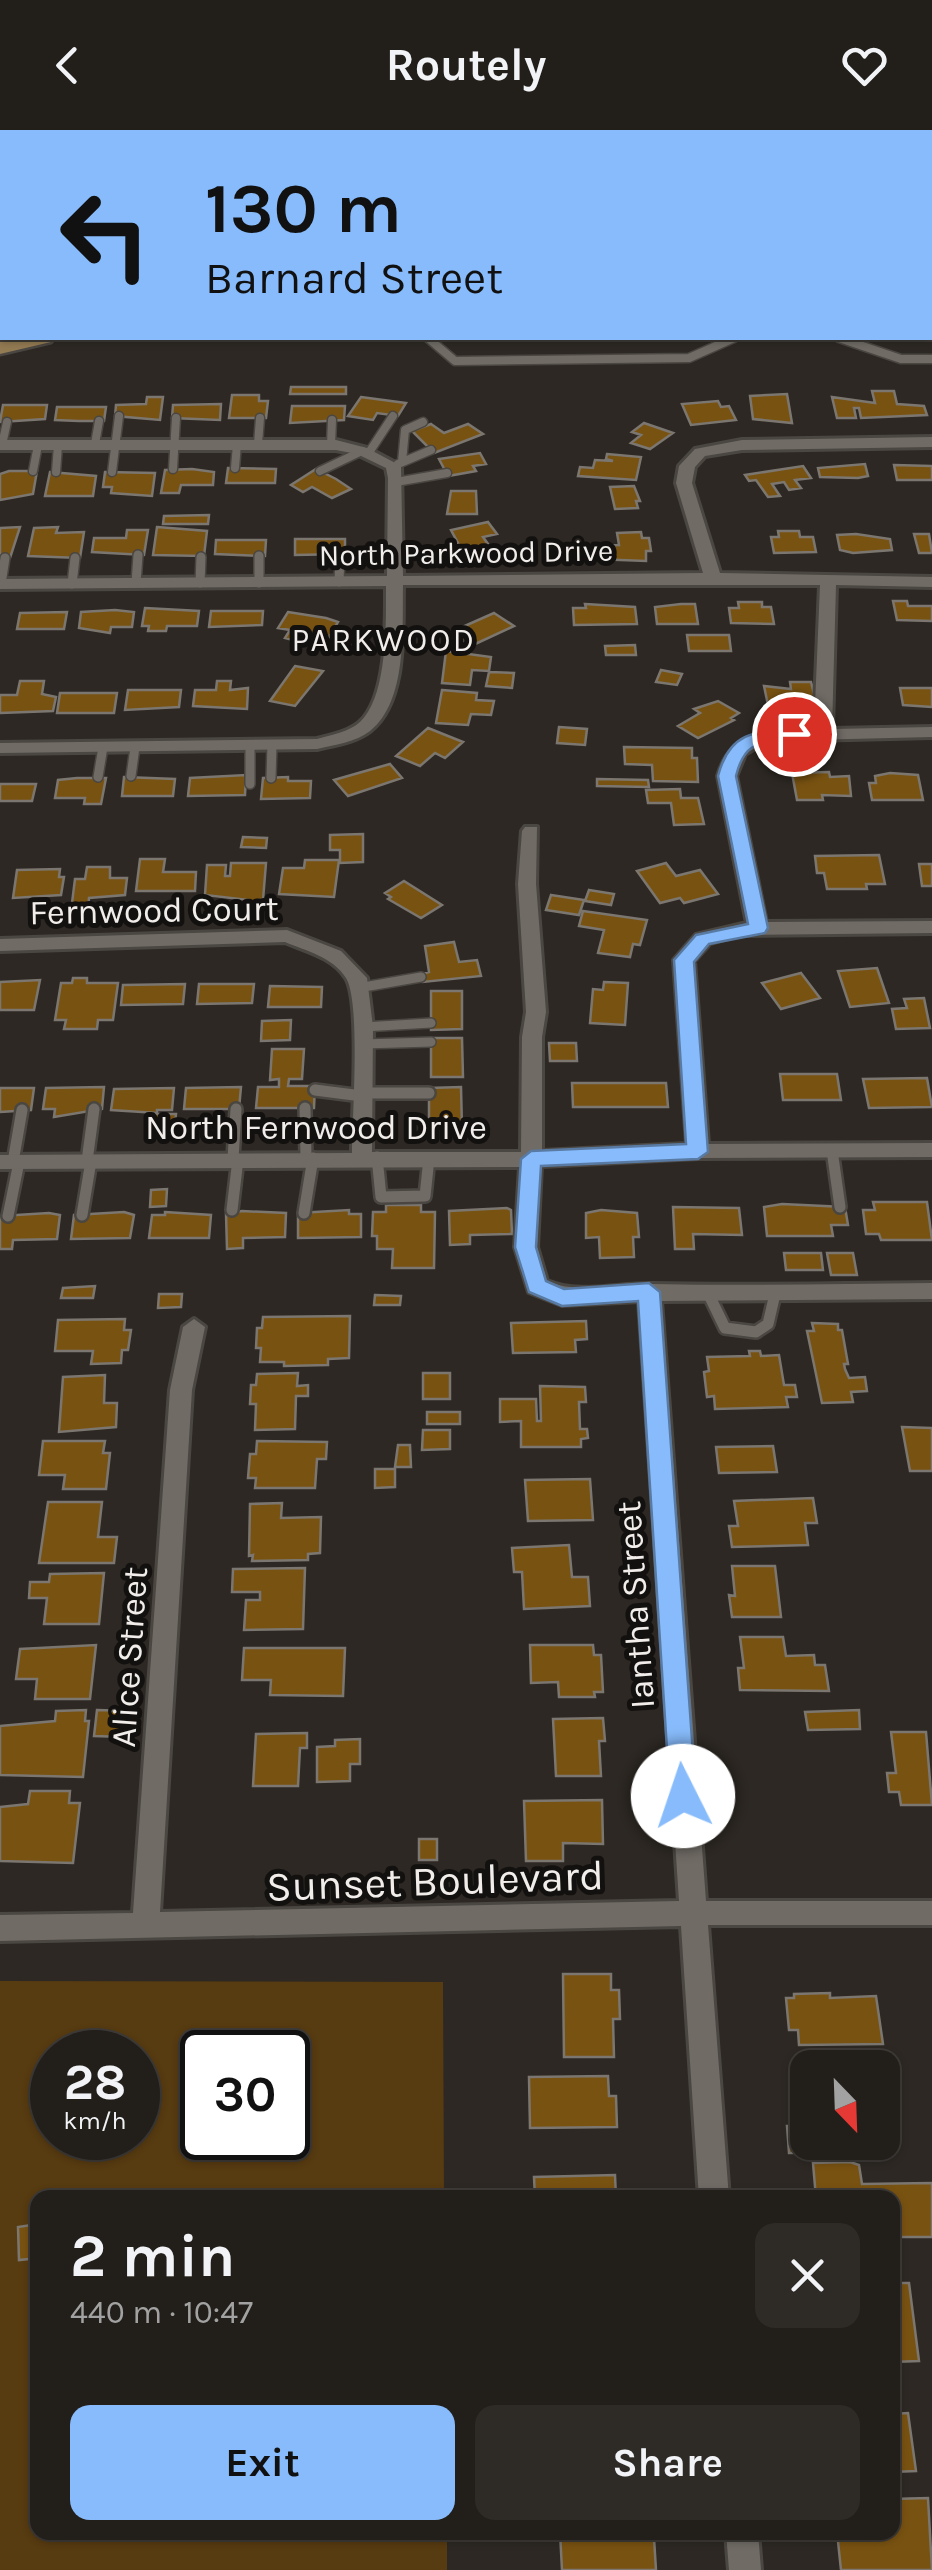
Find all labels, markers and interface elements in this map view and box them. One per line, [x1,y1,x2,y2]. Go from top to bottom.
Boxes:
icon: back [40,38,95,93]
icon: heart [837,38,892,93]
text: Routely [386,39,546,91]
text: 130 m [205,168,402,250]
icon: left [40,170,170,300]
text: Barnard Street [205,252,503,304]
street label: North Parkwood Drive [318,532,614,574]
district label: PARKWOOD [292,622,476,659]
pin [752,692,837,777]
icon: arrive [767,707,822,762]
street label: Fernwood Court [29,888,279,933]
street label: North Fernwood Drive [145,1107,487,1148]
street label: Iantha Street [608,1500,663,1710]
street label: Alice Street [103,1565,156,1749]
position arrow [631,1744,735,1848]
street label: Sunset Boulevard [265,1850,605,1912]
speed limit sign: 30 [180,2030,310,2160]
north arrow [790,2050,900,2160]
map controls [790,2050,900,2160]
text: 28 [64,2053,126,2112]
text: km/h [63,2106,127,2135]
text: 2 min [70,2221,235,2291]
button: close [755,2223,860,2328]
text: 440 m · 10:47 [70,2294,253,2331]
button: Exit [70,2405,455,2520]
button: Share [475,2405,860,2520]

